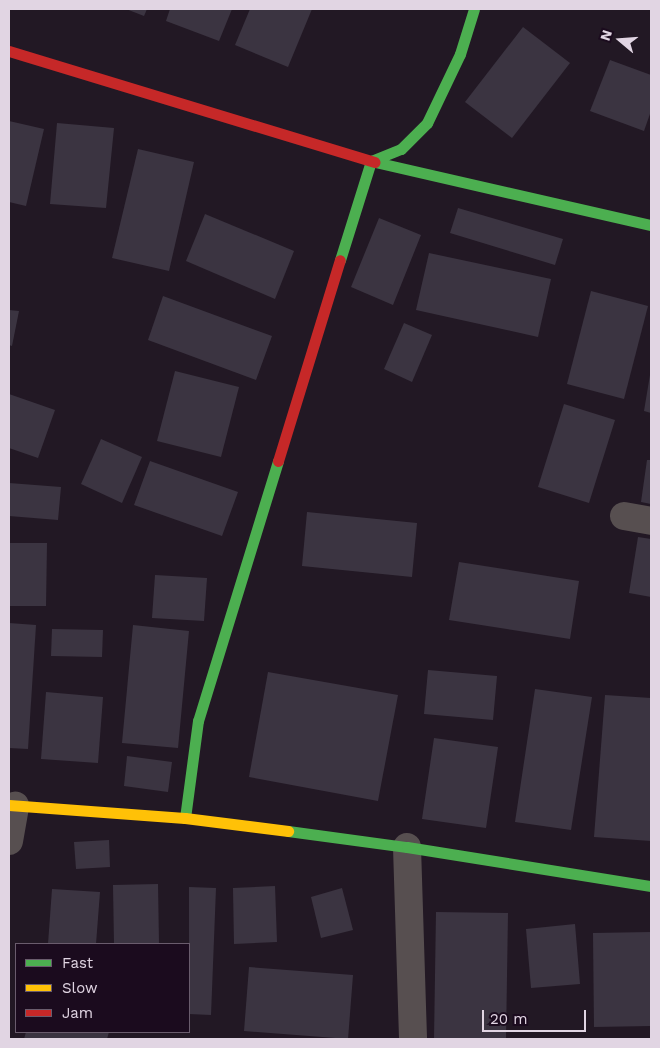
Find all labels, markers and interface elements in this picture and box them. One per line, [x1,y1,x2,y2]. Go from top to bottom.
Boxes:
north arrow [595,15,645,65]
text: N [597,28,615,43]
legend [15,943,190,1033]
text: Fast [62,954,93,972]
text: Slow [62,979,98,997]
scale bar [485,1000,589,1032]
text: Jam [62,1004,93,1022]
text: 20 m [490,1010,528,1028]

